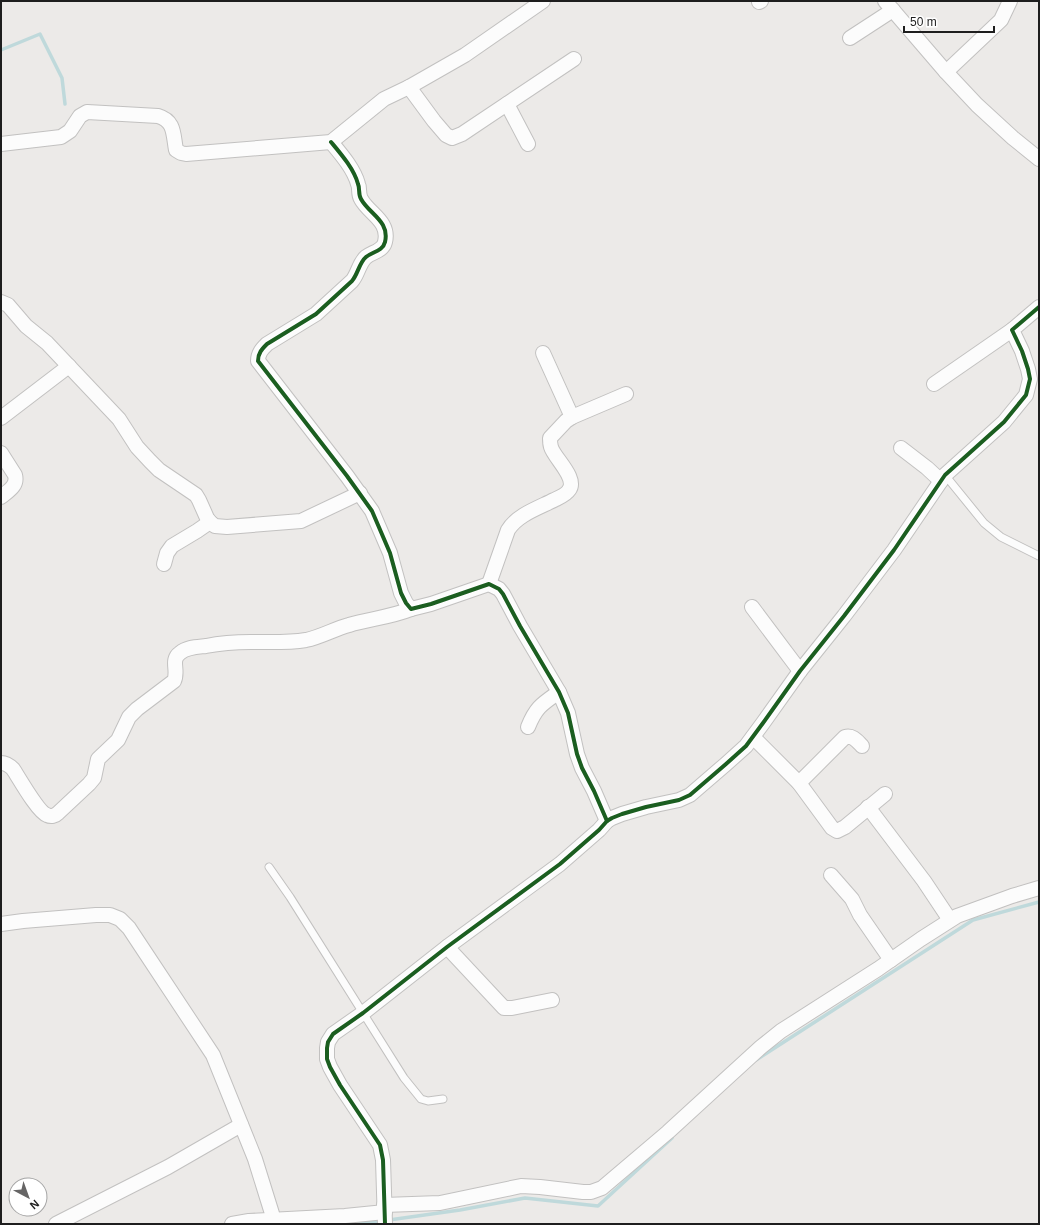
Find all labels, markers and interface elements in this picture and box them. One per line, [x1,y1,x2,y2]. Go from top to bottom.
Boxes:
scale bar [904,8,994,34]
text: 50 m [910,15,937,29]
north arrow [8,1177,48,1217]
text: N [28,1197,41,1212]

